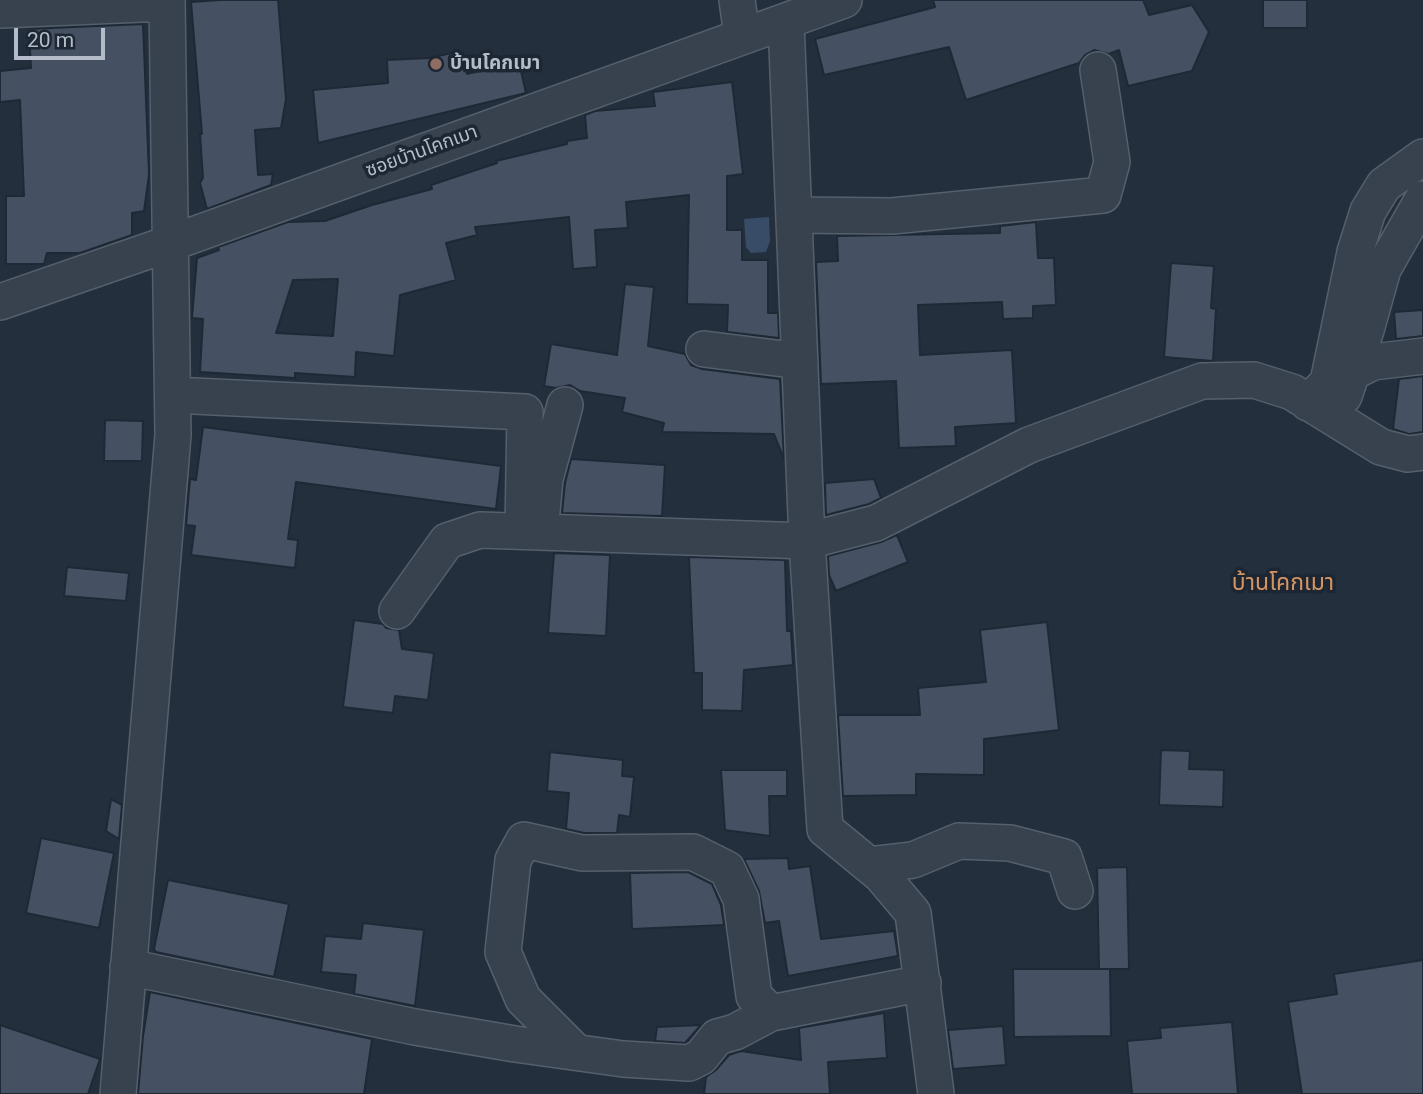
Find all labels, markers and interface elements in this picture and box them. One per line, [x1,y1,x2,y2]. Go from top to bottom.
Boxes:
scale bar [18,14,108,58]
text: 20 m [27,28,74,52]
place label: บ้านโคกเมา [450,53,540,75]
marker: บ้านโคกเมา [428,56,444,72]
street label: ซอยบ้านโคกเมา [363,121,481,183]
district label: บ้านโคกเมา [1232,570,1334,598]

